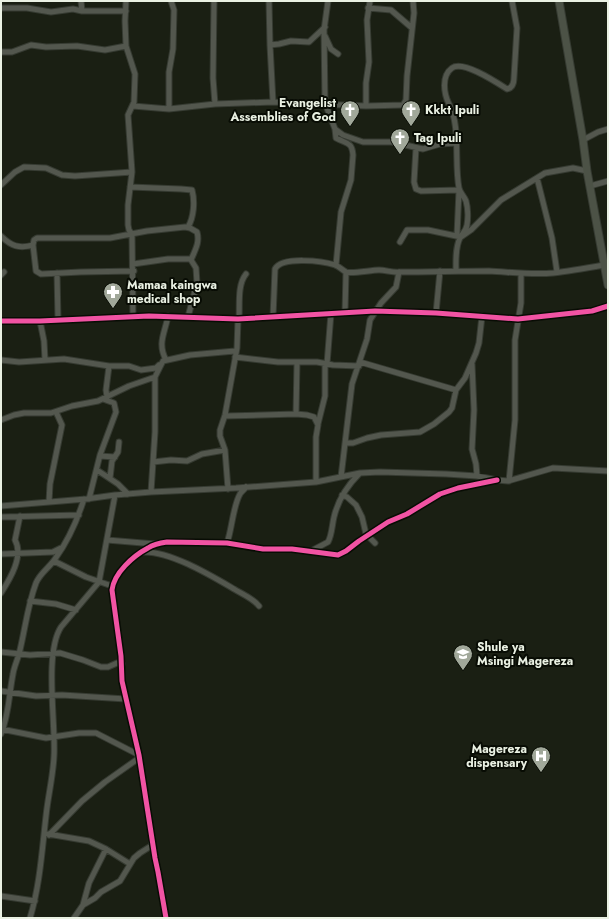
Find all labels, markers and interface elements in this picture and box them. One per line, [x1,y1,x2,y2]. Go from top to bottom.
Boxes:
place label: Evangelist Assemblies of God [230,94,336,126]
church icon: Evangelist Assemblies of God [339,99,361,127]
church icon: Kkkt Ipuli [400,99,422,127]
place label: Kkkt Ipuli [425,101,479,119]
church icon: Tag Ipuli [389,127,411,155]
place label: Tag Ipuli [414,129,462,147]
place label: Mamaa kaingwa medical shop [127,276,217,308]
pharmacy icon: Mamaa kaingwa medical shop [102,281,124,309]
place label: Shule ya Msingi Magereza [477,638,573,670]
school or university icon: Shule ya Msingi Magereza [452,643,474,671]
place label: Magereza dispensary [466,740,528,772]
hospital icon: Magereza dispensary [530,745,552,773]

